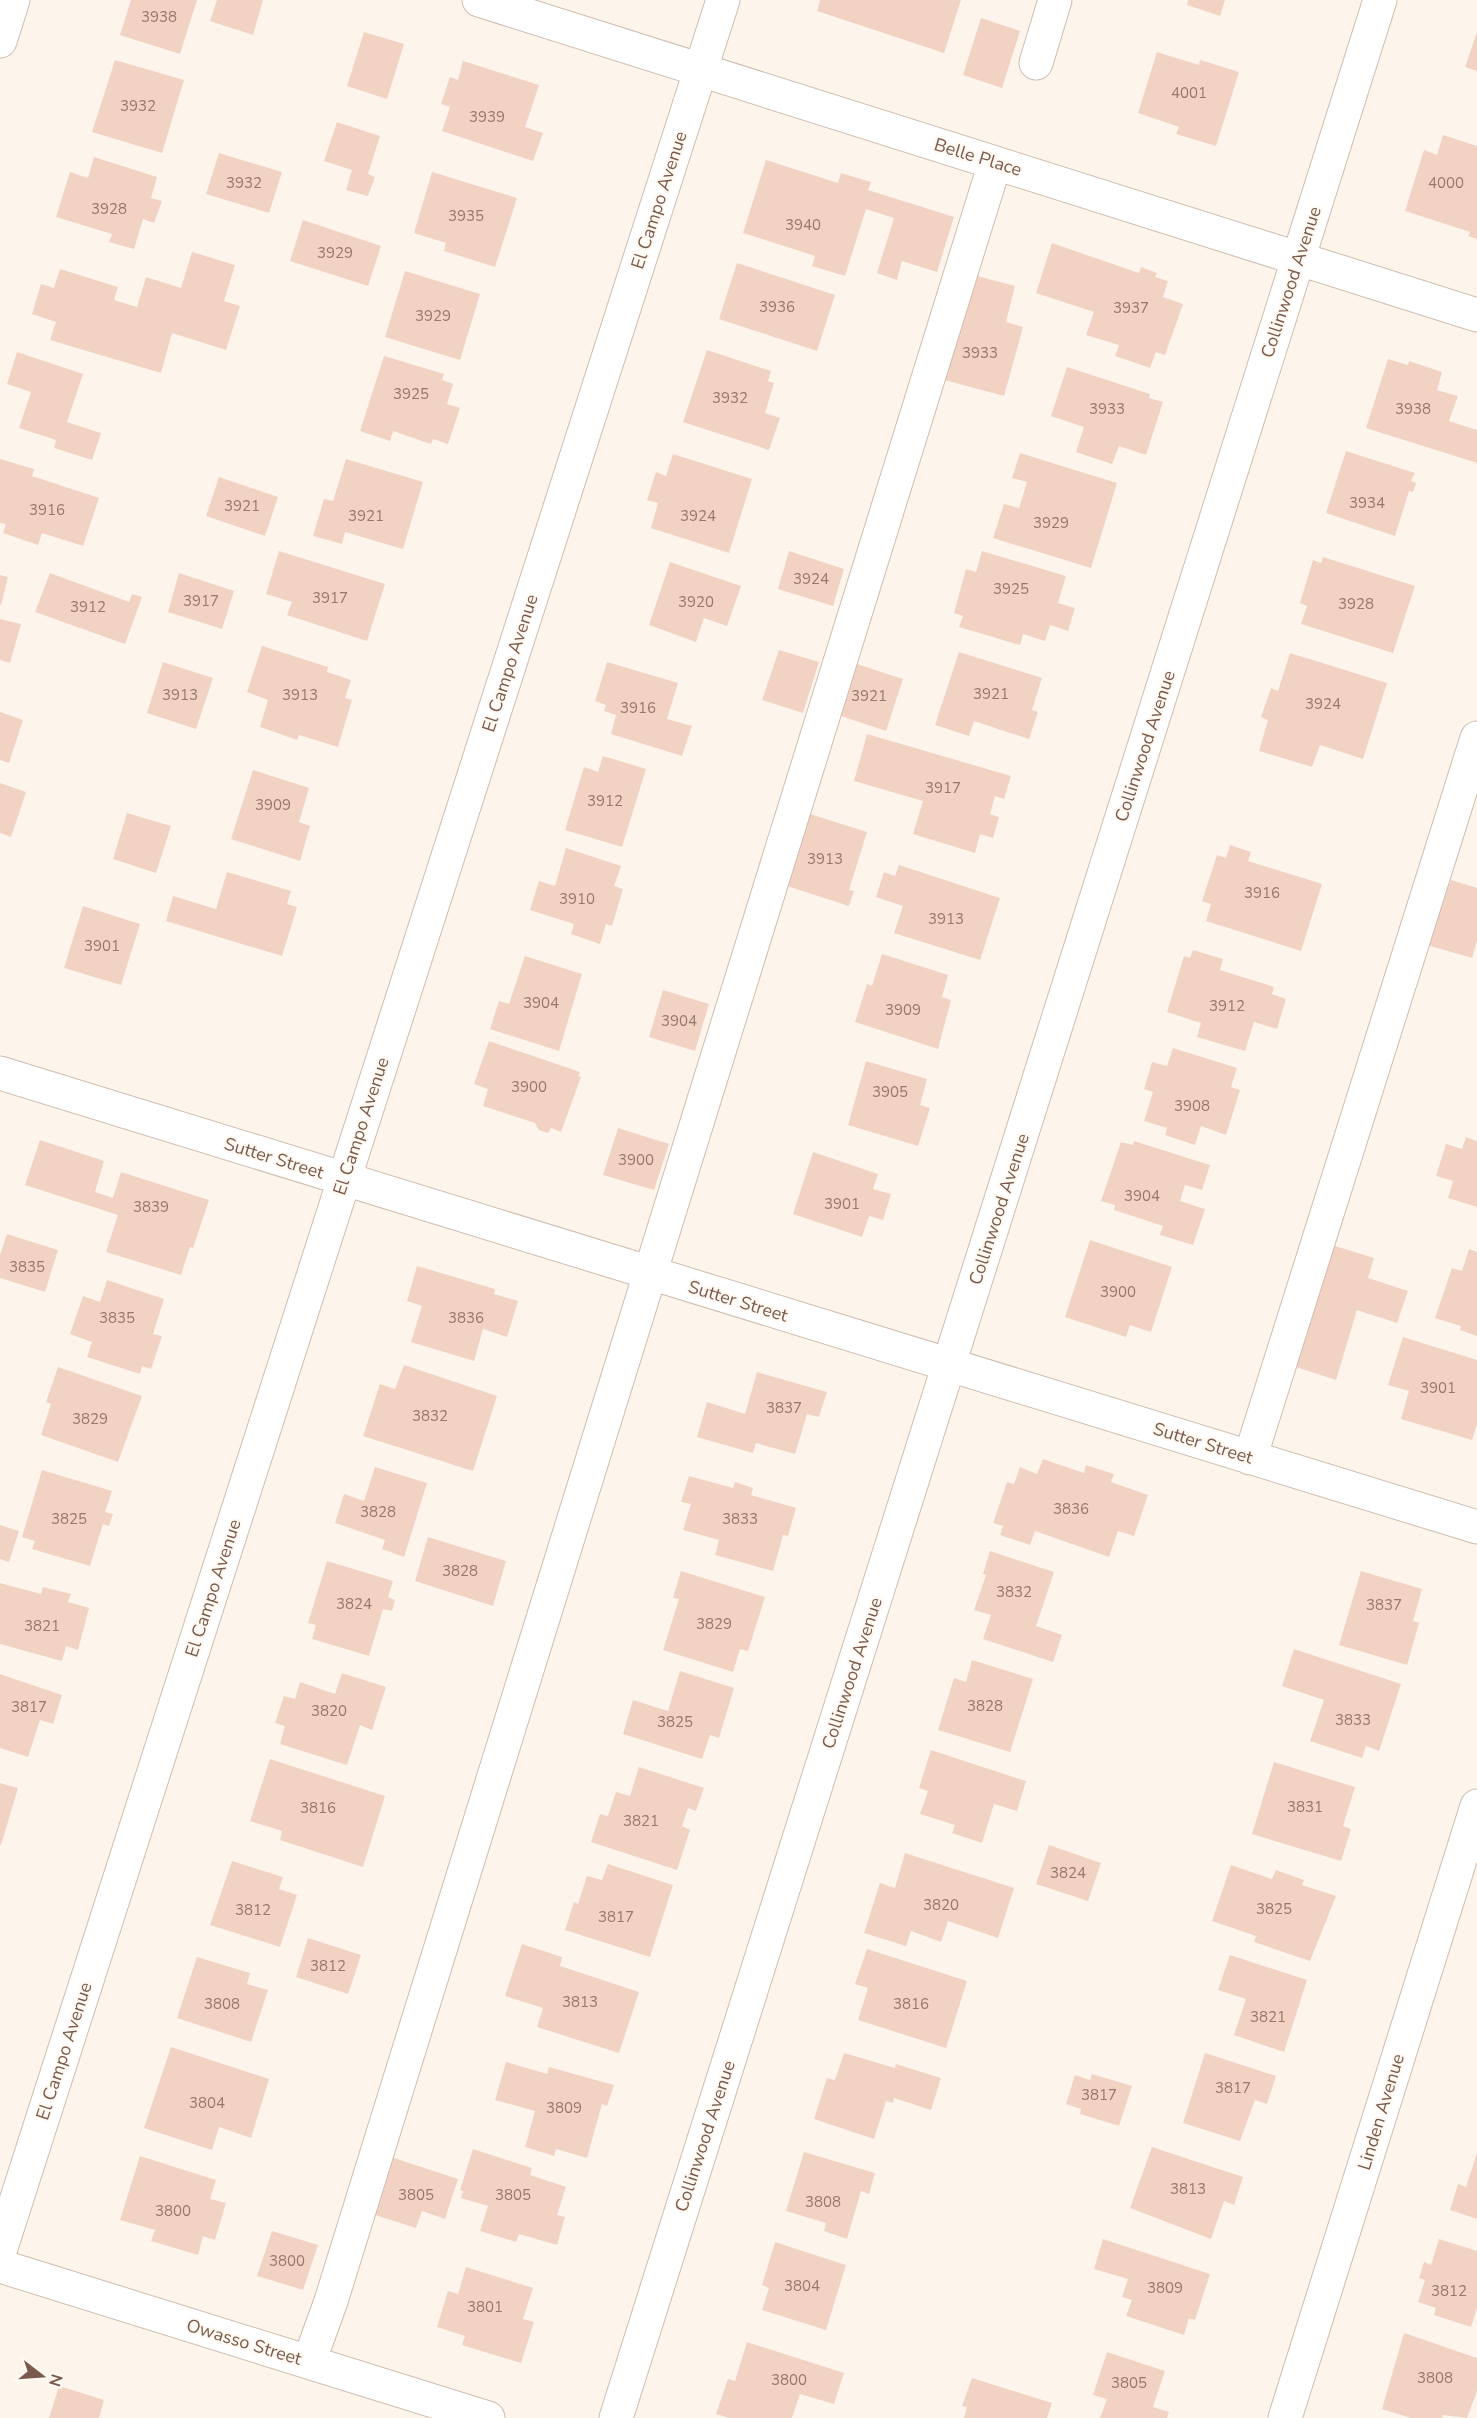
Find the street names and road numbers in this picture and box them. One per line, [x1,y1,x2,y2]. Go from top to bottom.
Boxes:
street label: El Campo Avenue [625,128,693,272]
street label: Belle Place [931,132,1025,182]
street label: Collinwood Avenue [1255,203,1327,361]
street label: El Campo Avenue [476,591,544,735]
street label: Collinwood Avenue [1109,667,1181,825]
street label: El Campo Avenue [327,1054,395,1198]
street label: Collinwood Avenue [963,1130,1035,1288]
street label: Sutter Street [221,1131,328,1185]
street label: Sutter Street [685,1274,792,1328]
street label: Sutter Street [1150,1416,1257,1470]
street label: El Campo Avenue [179,1516,247,1660]
street label: Collinwood Avenue [816,1594,888,1752]
street label: El Campo Avenue [30,1979,98,2123]
street label: Linden Avenue [1352,2051,1410,2173]
street label: Collinwood Avenue [669,2057,741,2215]
street label: Owasso Street [183,2313,305,2371]

